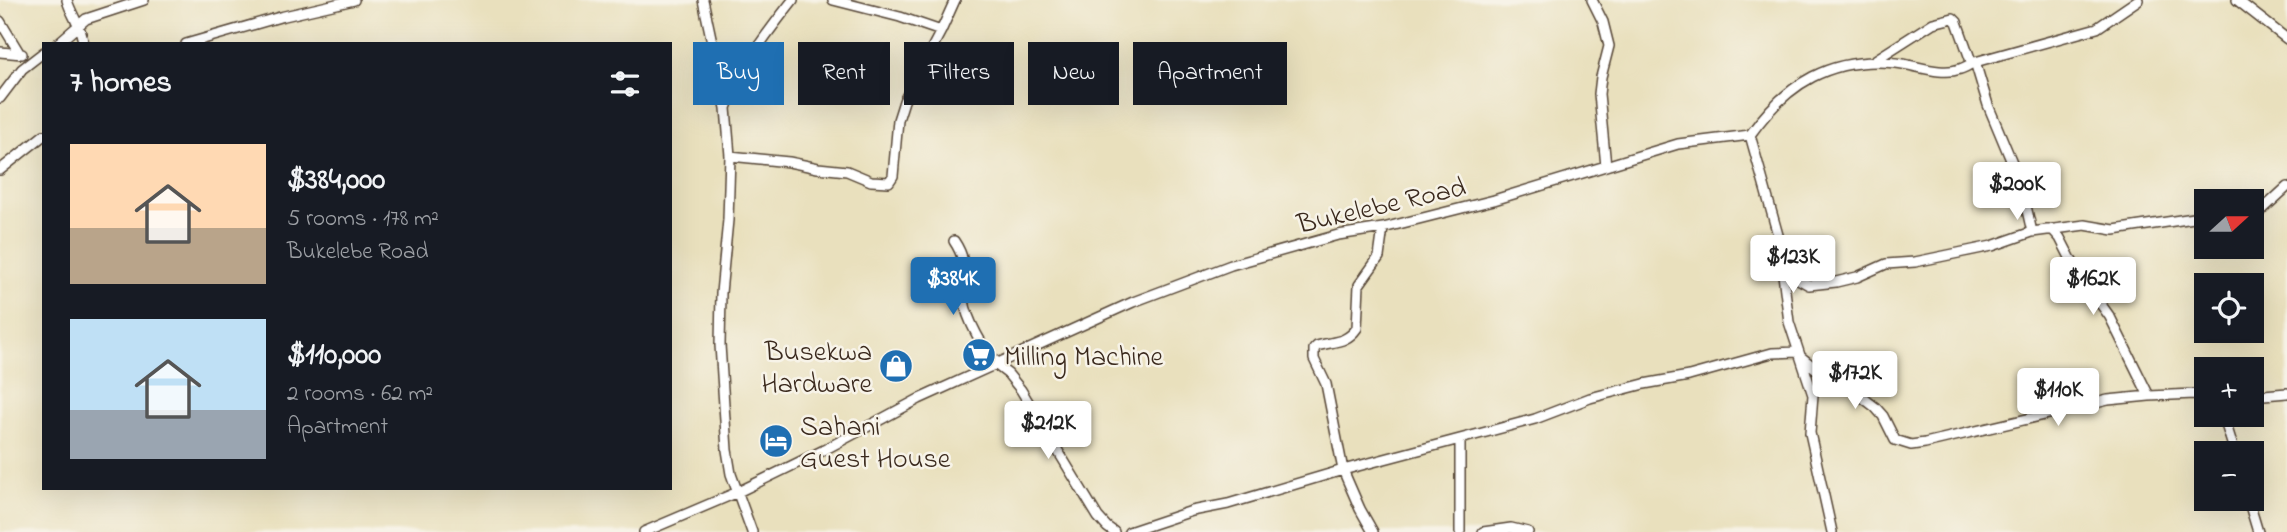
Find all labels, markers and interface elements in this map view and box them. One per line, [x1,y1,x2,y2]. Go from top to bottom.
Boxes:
chip: Buy [693,42,784,105]
chip: Rent [798,42,890,105]
chip: Filters [904,42,1014,105]
chip: New [1028,42,1119,105]
chip: Apartment [1133,42,1287,105]
text: 7 homes [70,62,172,106]
icon: filters [606,65,644,103]
text: $384,000 [287,159,385,203]
pin: $200K [1968,162,2066,222]
street label: Bukelebe Road [1292,168,1470,247]
text: $200K [1989,168,2045,201]
icon: home [126,172,210,256]
north arrow [2194,189,2264,259]
map controls [2194,189,2264,511]
text: 5 rooms · 178 m² [287,203,439,236]
text: Bukelebe Road [287,236,428,269]
pin: $123K [1744,236,1842,295]
text: $123K [1766,241,1820,274]
pin: $384K [904,258,1002,317]
pin: $162K [2044,258,2142,317]
text: $384K [927,263,979,296]
text: $162K [2066,263,2120,296]
button: locate [2194,273,2264,343]
place label: Busekwa Hardware [761,333,872,406]
text: $110,000 [287,334,381,378]
supermarket icon: Milling Machine [960,336,998,374]
place label: Milling Machine [1004,338,1164,379]
icon: home [126,347,210,431]
shop icon: Busekwa Hardware [877,347,915,385]
pin: $172K [1806,352,1904,411]
text: $172K [1828,357,1882,390]
button: + [2194,357,2264,427]
pin: $110K [2009,368,2107,428]
text: $110K [2033,374,2083,407]
text: 2 rooms · 62 m² [287,378,433,411]
pin: $212K [999,402,1097,461]
text: $212K [1020,407,1076,440]
place label: Sahani Guest House [800,408,951,481]
text: Apartment [287,411,388,444]
hotel icon: Sahani Guest House [757,422,795,460]
button: − [2194,441,2264,511]

